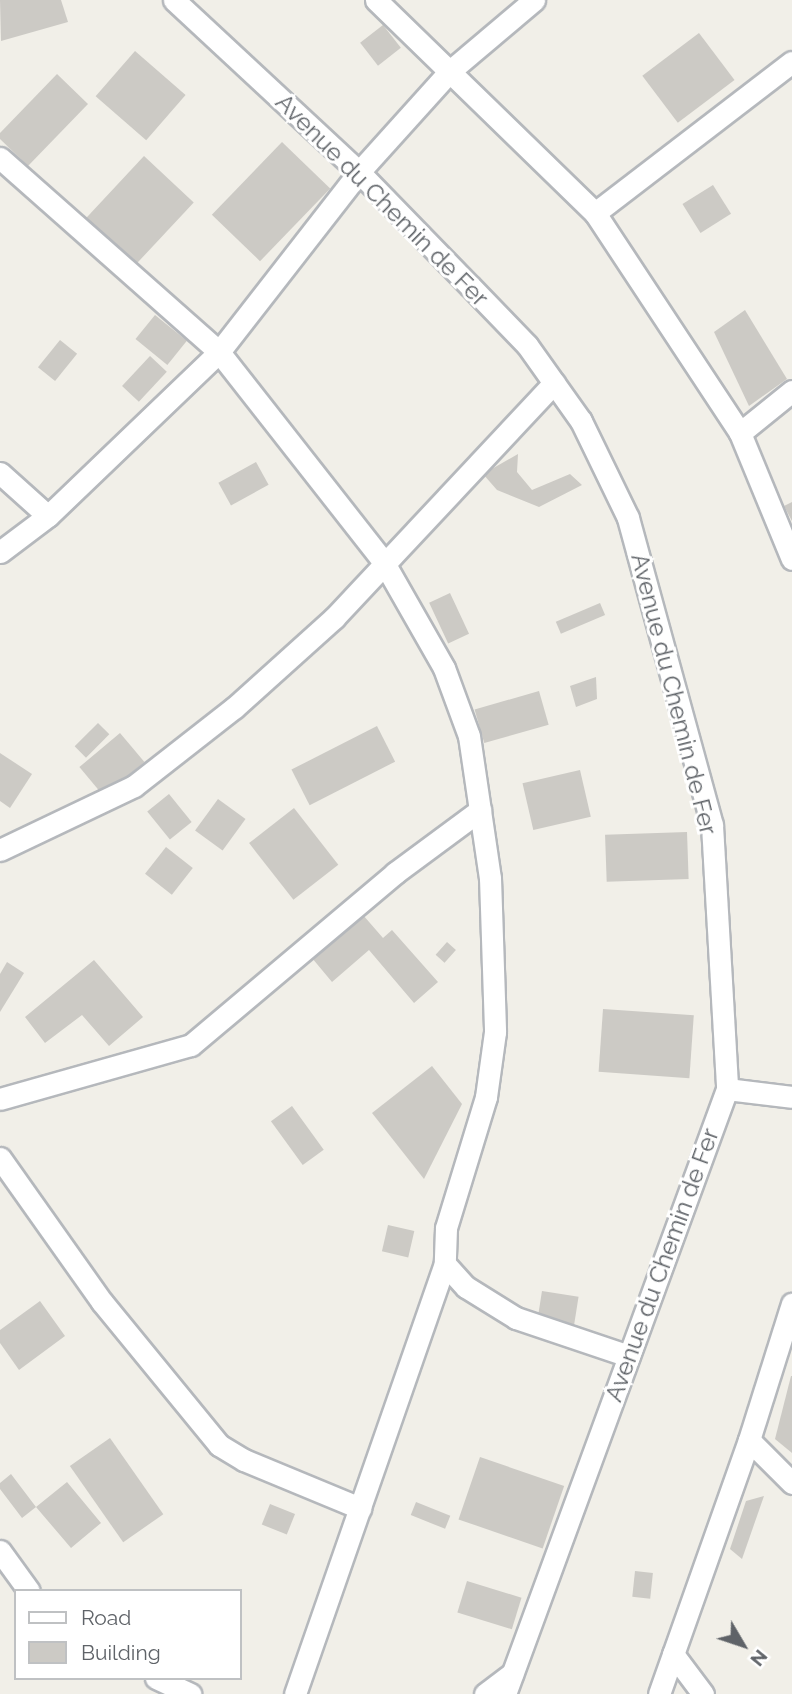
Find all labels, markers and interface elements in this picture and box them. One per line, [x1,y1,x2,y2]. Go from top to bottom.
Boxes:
street label: Avenue du Chemin de Fer [270,88,494,312]
street label: Avenue du Chemin de Fer [625,551,723,837]
street label: Avenue du Chemin de Fer [599,1124,725,1406]
legend [14,1589,242,1680]
text: Road [81,1605,131,1630]
north arrow [708,1610,778,1680]
text: Building [81,1640,161,1665]
text: N [746,1646,772,1671]

